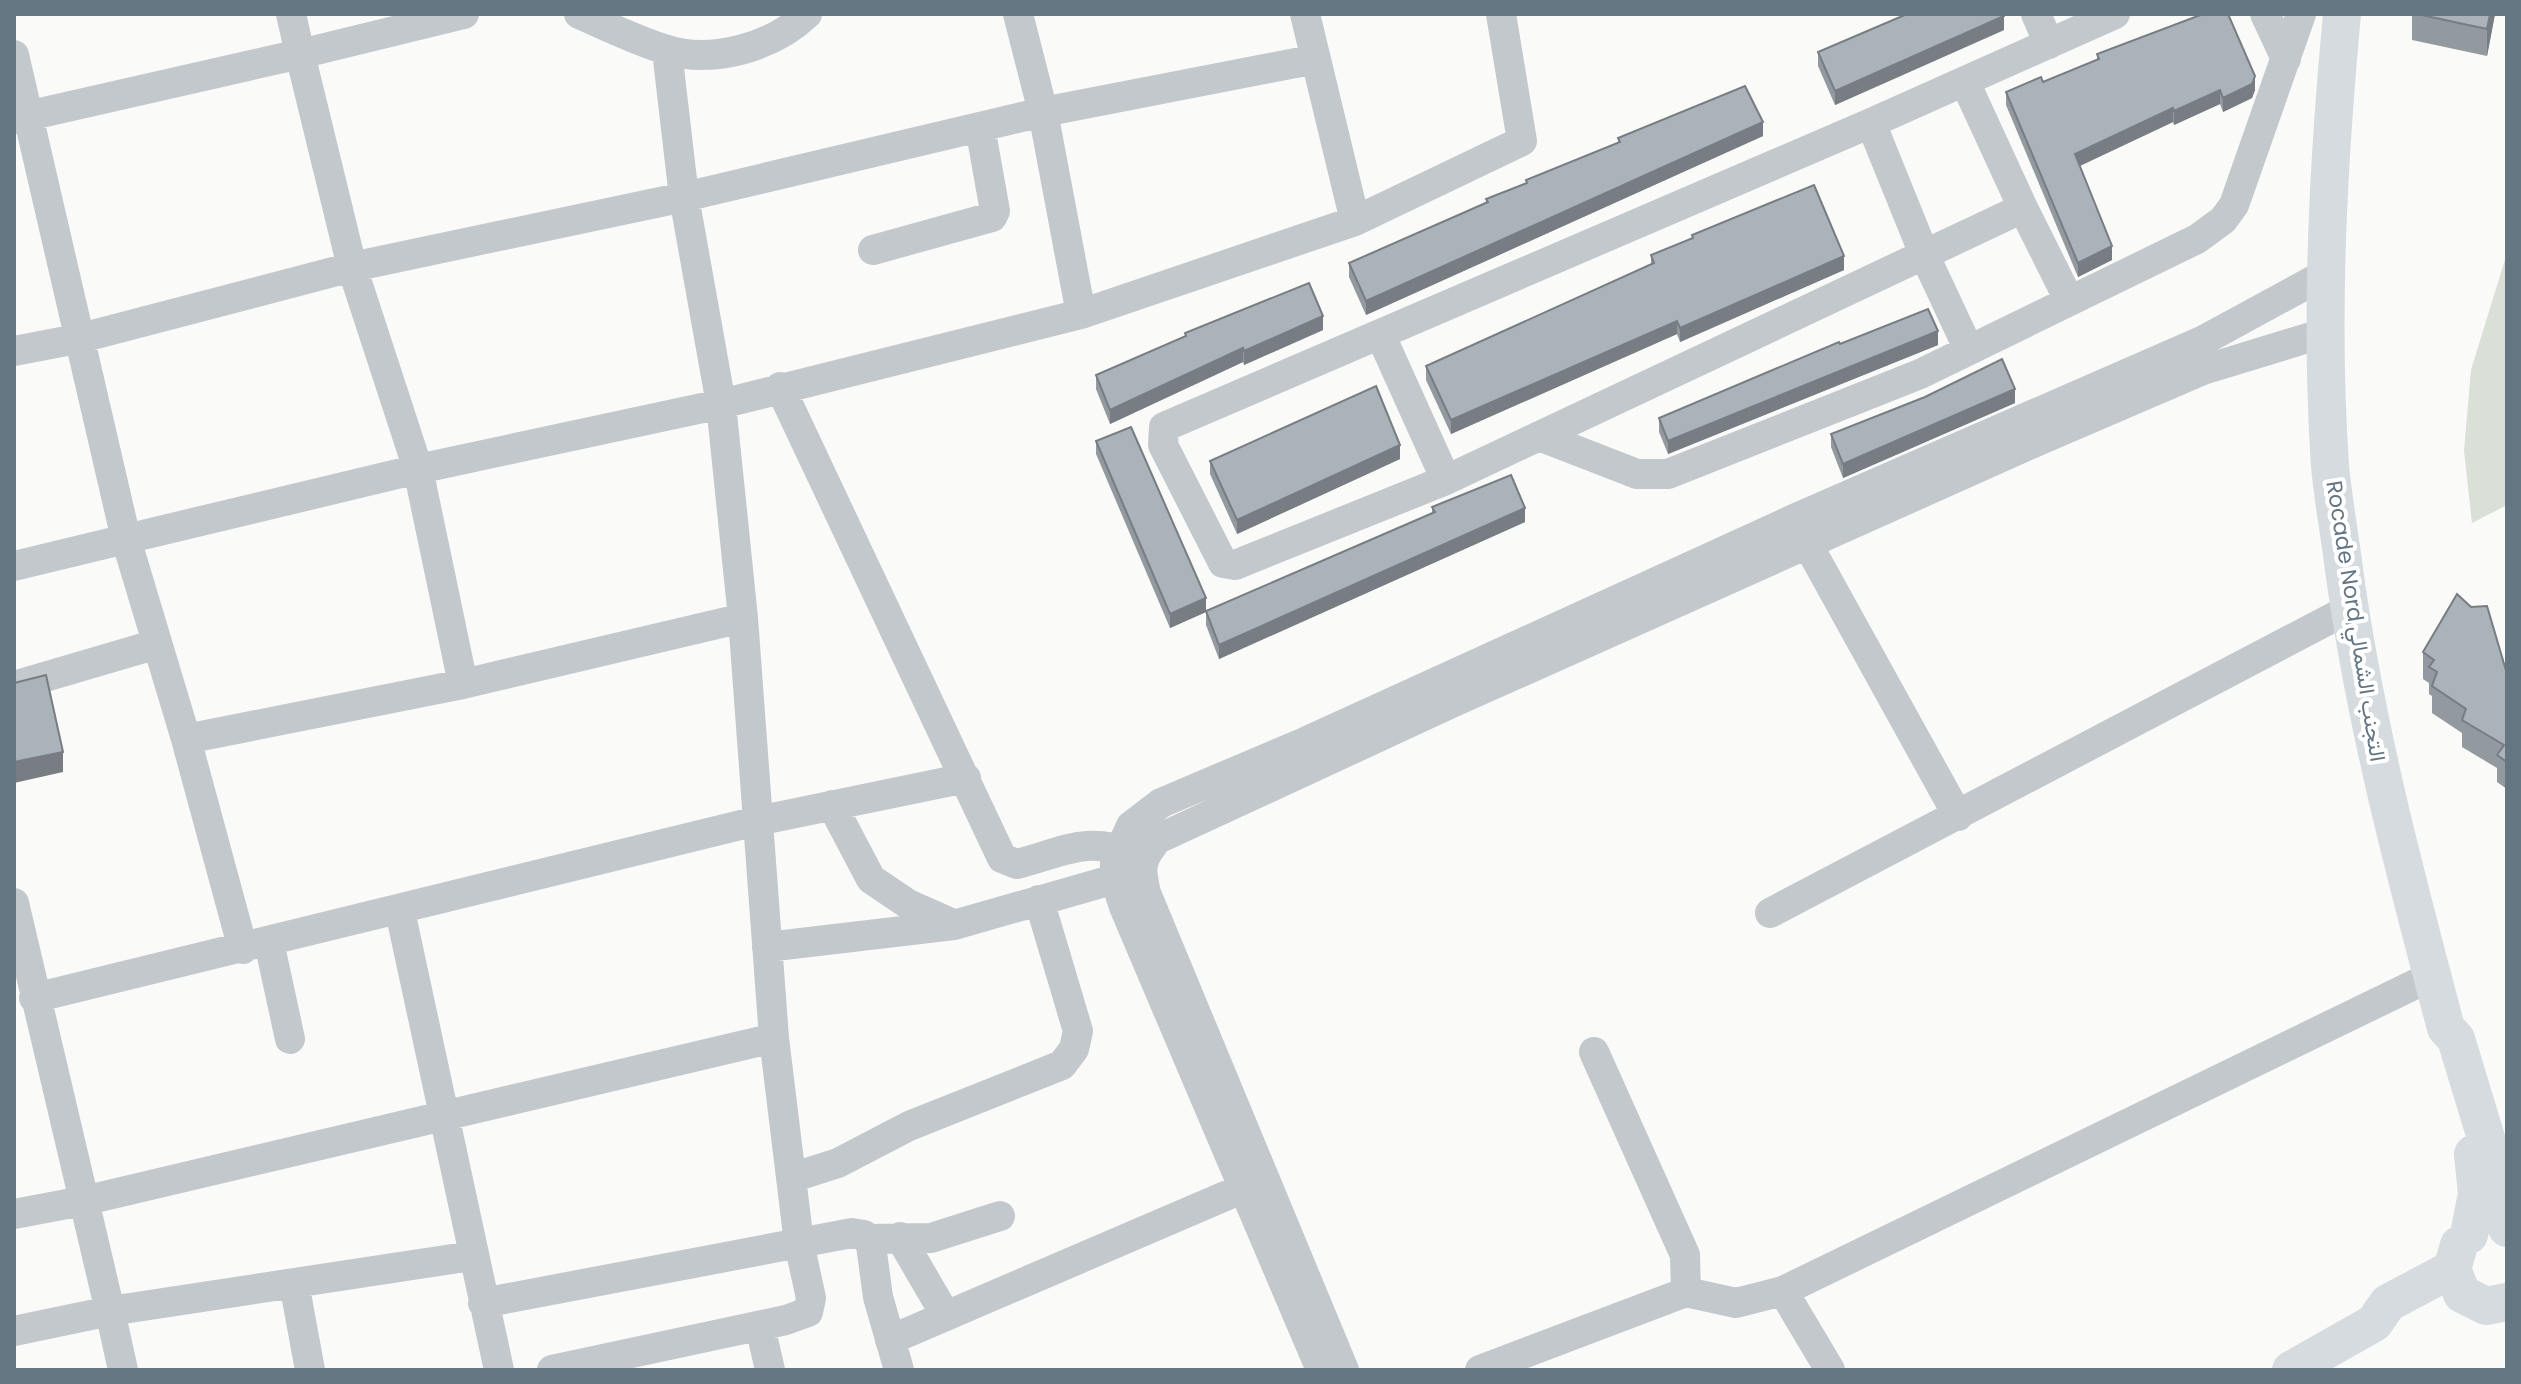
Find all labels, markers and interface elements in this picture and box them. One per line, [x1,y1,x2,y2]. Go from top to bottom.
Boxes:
street label: Rocade Nord,التجنب الشمالي [2316,478,2394,764]

